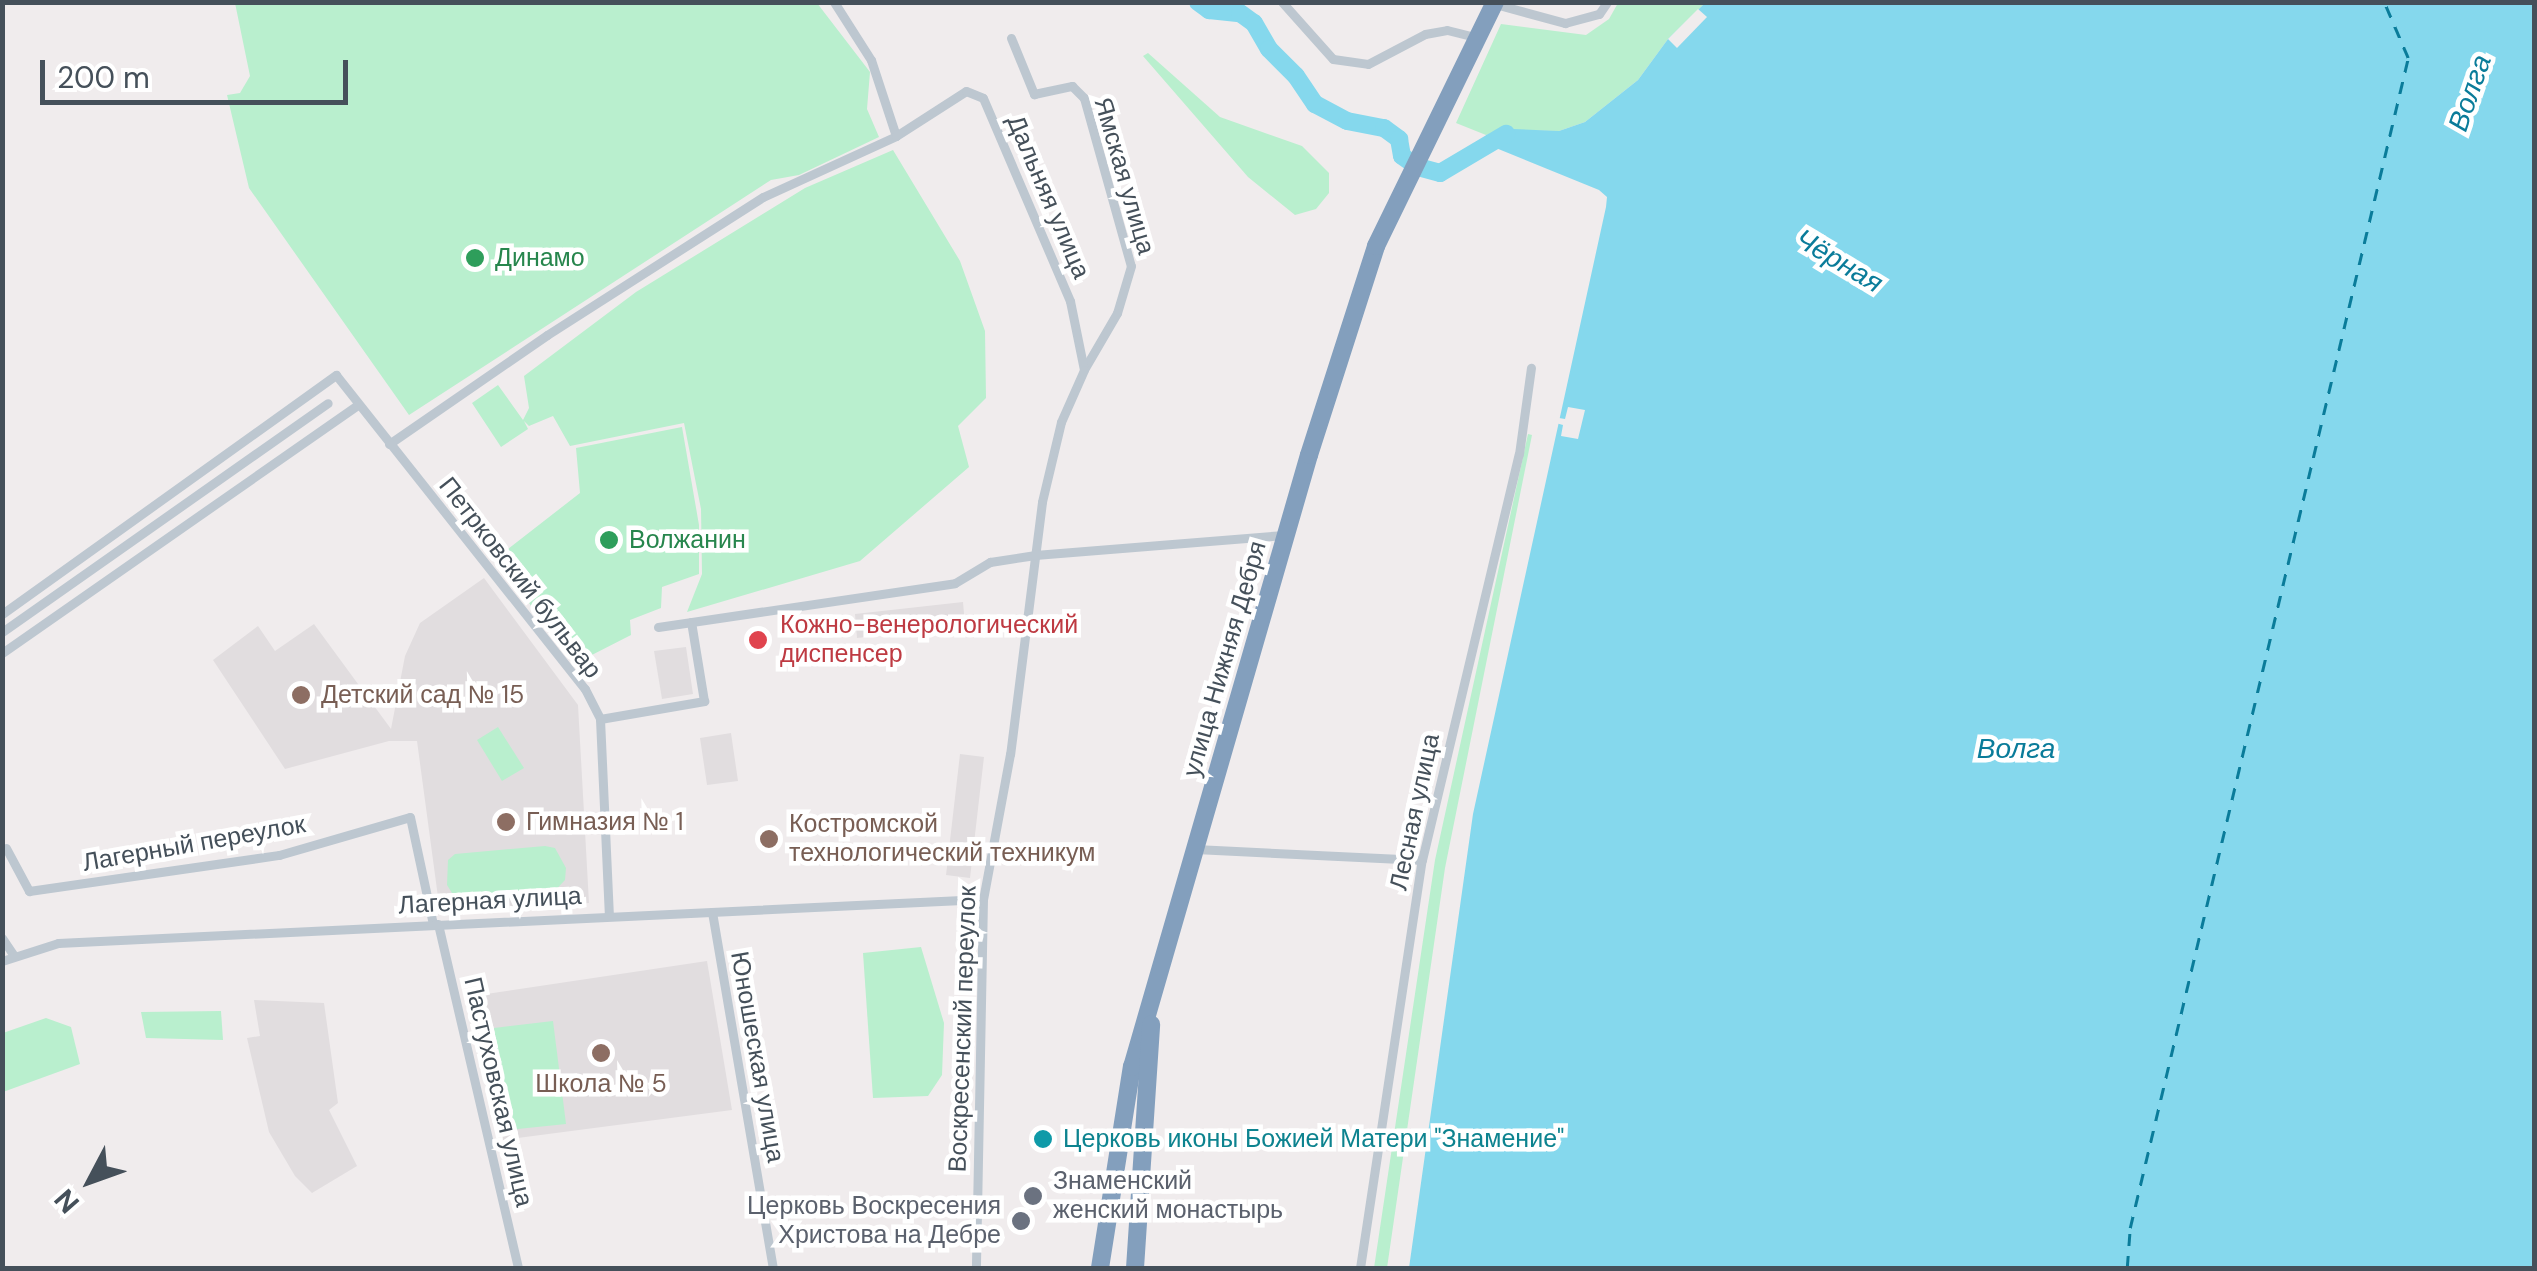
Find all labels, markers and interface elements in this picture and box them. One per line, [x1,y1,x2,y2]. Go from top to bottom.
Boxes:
scale bar [45,40,352,102]
water label: Волга [2441,50,2499,136]
text: 200 m [57,58,150,97]
street label: Ямская улица [1087,94,1161,258]
street label: Дальняя улица [1000,111,1096,283]
water label: Чёрная [1789,222,1889,300]
place label: Динамо [495,243,585,273]
marker: Динамо [464,247,486,269]
street label: Петрковский бульвар [432,472,608,684]
place label: Волжанин [629,525,746,555]
marker: Волжанин [598,529,620,551]
street label: улица Нижняя Дебря [1177,538,1273,780]
place label: Кожно-венерологический диспенсер [780,611,1078,670]
marker: Кожно-венерологический диспенсер [745,627,771,653]
place label: Детский сад № 15 [321,680,524,710]
marker: Детский сад № 15 [290,684,312,706]
street label: Лесная улица [1384,731,1446,893]
water label: Волга [1977,732,2055,766]
place label: Гимназия № 1 [526,807,684,837]
street label: Лагерный переулок [80,810,308,878]
place label: Костромской технологический техникум [789,810,1095,869]
marker: Гимназия № 1 [495,811,517,833]
marker: Костромской технологический техникум [758,828,780,850]
street label: Лагерная улица [398,881,582,921]
street label: Воскресенский переулок [943,885,983,1173]
street label: Юношеская улица [724,949,790,1165]
street label: Пастуховская улица [457,974,539,1210]
marker: Школа № 5 [590,1042,612,1064]
place label: Школа № 5 [535,1069,667,1099]
place label: Церковь иконы Божией Матери "Знамение" [1063,1124,1564,1154]
marker: Церковь иконы Божией Матери "Знамение" [1032,1128,1054,1150]
north arrow [40,1131,140,1231]
place label: Знаменский женский монастырь [1053,1167,1283,1226]
text: N [46,1181,88,1221]
marker: Знаменский женский монастырь [1022,1185,1044,1207]
place label: Церковь Воскресения Христова на Дебре [747,1192,1001,1251]
marker: Церковь Воскресения Христова на Дебре [1010,1210,1032,1232]

